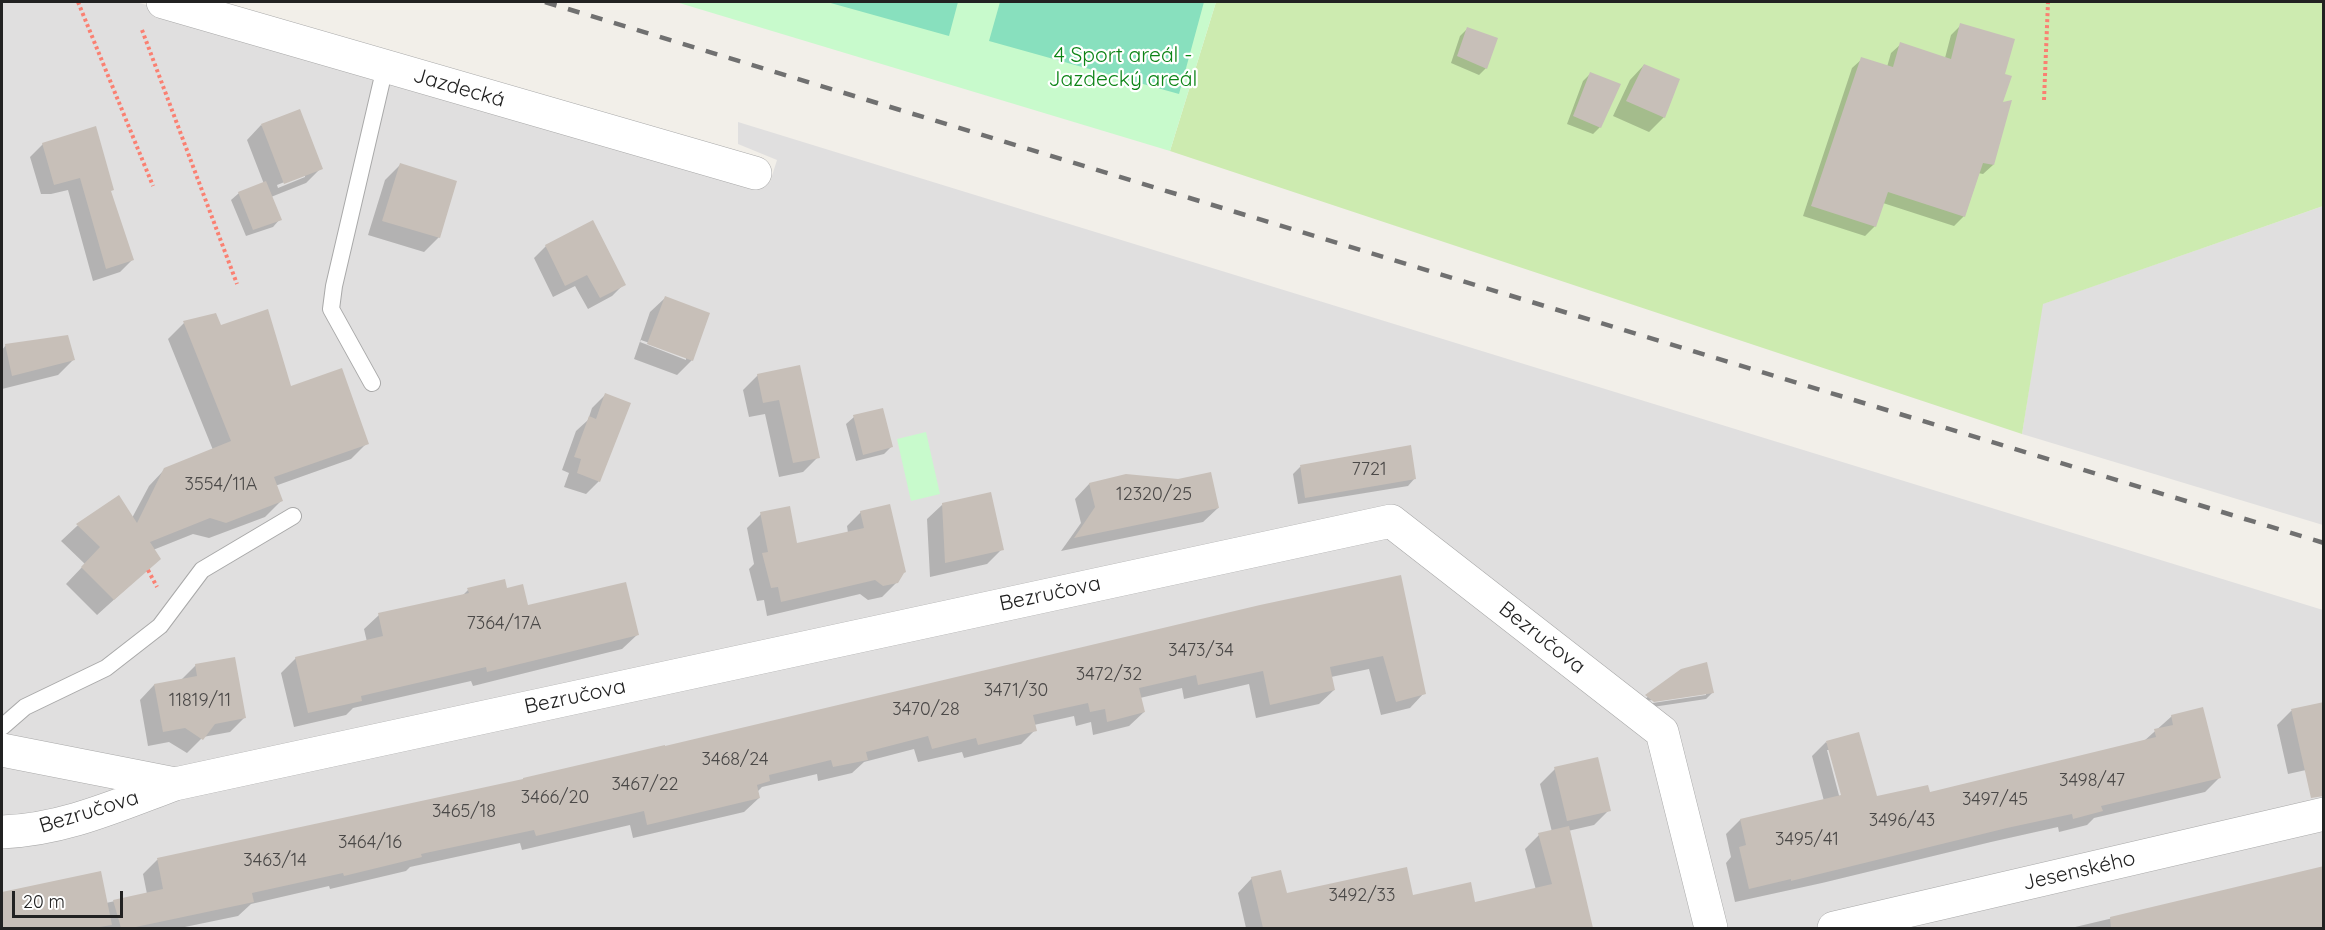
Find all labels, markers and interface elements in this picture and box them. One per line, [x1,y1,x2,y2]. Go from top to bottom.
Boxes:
park label: 4 Sport areál - Jazdecký areál [1049,43,1197,93]
street label: Jazdecká [410,63,508,113]
house number: 7721 [1351,459,1387,481]
house number: 3554/11A [185,474,257,496]
house number: 12320/25 [1116,484,1192,506]
street label: Bezručova [997,571,1103,617]
street label: Bezručova [1494,596,1590,680]
house number: 7364/17A [466,613,542,635]
house number: 3473/34 [1168,640,1234,662]
house number: 3472/32 [1076,664,1142,686]
street label: Bezručova [522,674,628,720]
house number: 3471/30 [984,680,1048,702]
house number: 11819/11 [169,690,231,712]
house number: 3470/28 [892,699,960,721]
house number: 3468/24 [702,749,768,771]
house number: 3498/47 [2059,770,2125,792]
house number: 3467/22 [611,774,679,796]
street label: Bezručova [36,785,142,839]
house number: 3466/20 [521,787,589,809]
house number: 3497/45 [1962,789,2028,811]
house number: 3465/18 [432,801,496,823]
house number: 3496/43 [1869,810,1935,832]
house number: 3495/41 [1775,829,1839,851]
house number: 3464/16 [338,832,402,854]
street label: Jesenského [2020,846,2138,896]
house number: 3463/14 [243,850,307,872]
scale bar [15,879,126,917]
house number: 3492/33 [1329,885,1395,907]
text: 20 m [23,890,65,913]

